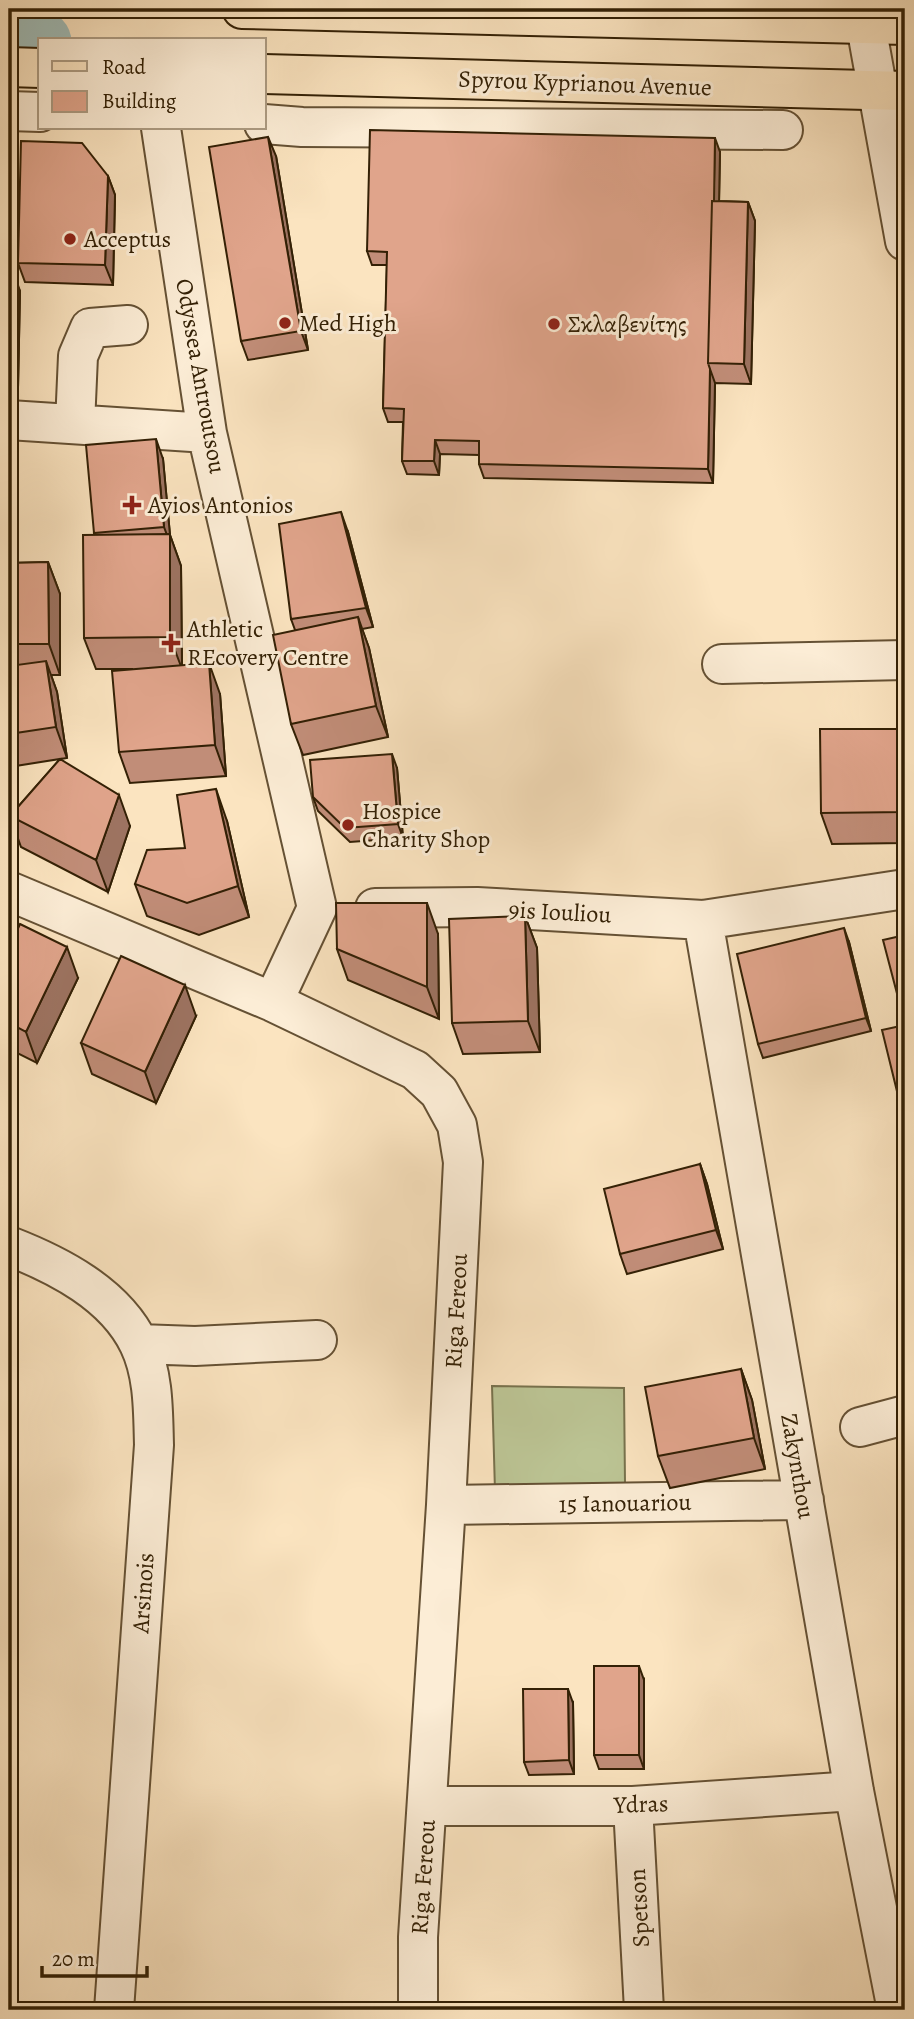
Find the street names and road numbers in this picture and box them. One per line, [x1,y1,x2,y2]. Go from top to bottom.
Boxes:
street label: Spyrou Kyprianou Avenue [458,63,712,103]
street label: Odyssea Antroutsou [168,276,234,476]
street label: 9is Iouliou [508,893,612,931]
street label: Riga Fereou [437,1253,475,1369]
street label: Zakynthou [773,1411,823,1521]
street label: 15 Ianouariou [558,1486,692,1520]
street label: Arsinois [124,1552,162,1635]
street label: Ydras [612,1787,669,1821]
street label: Riga Fereou [403,1818,443,1936]
street label: Spetson [621,1868,657,1948]

